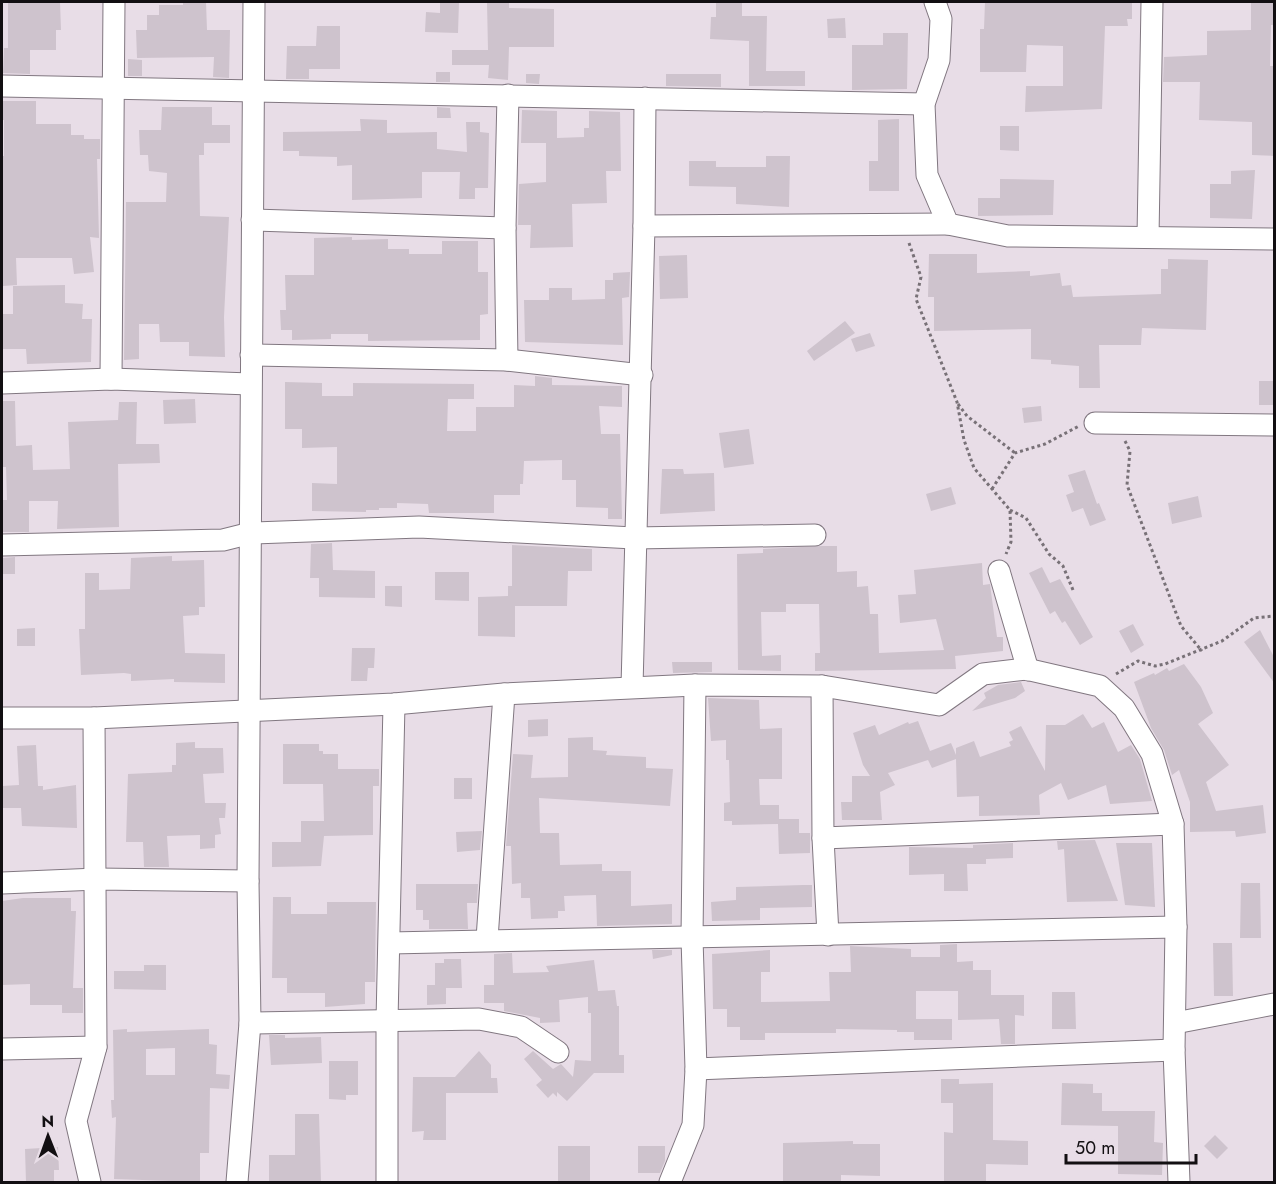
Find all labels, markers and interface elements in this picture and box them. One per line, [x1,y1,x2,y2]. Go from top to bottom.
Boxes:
north arrow [18,1106,78,1166]
text: N [41,1110,54,1133]
scale bar [1066,1127,1196,1165]
text: 50 m [1075,1135,1115,1161]

